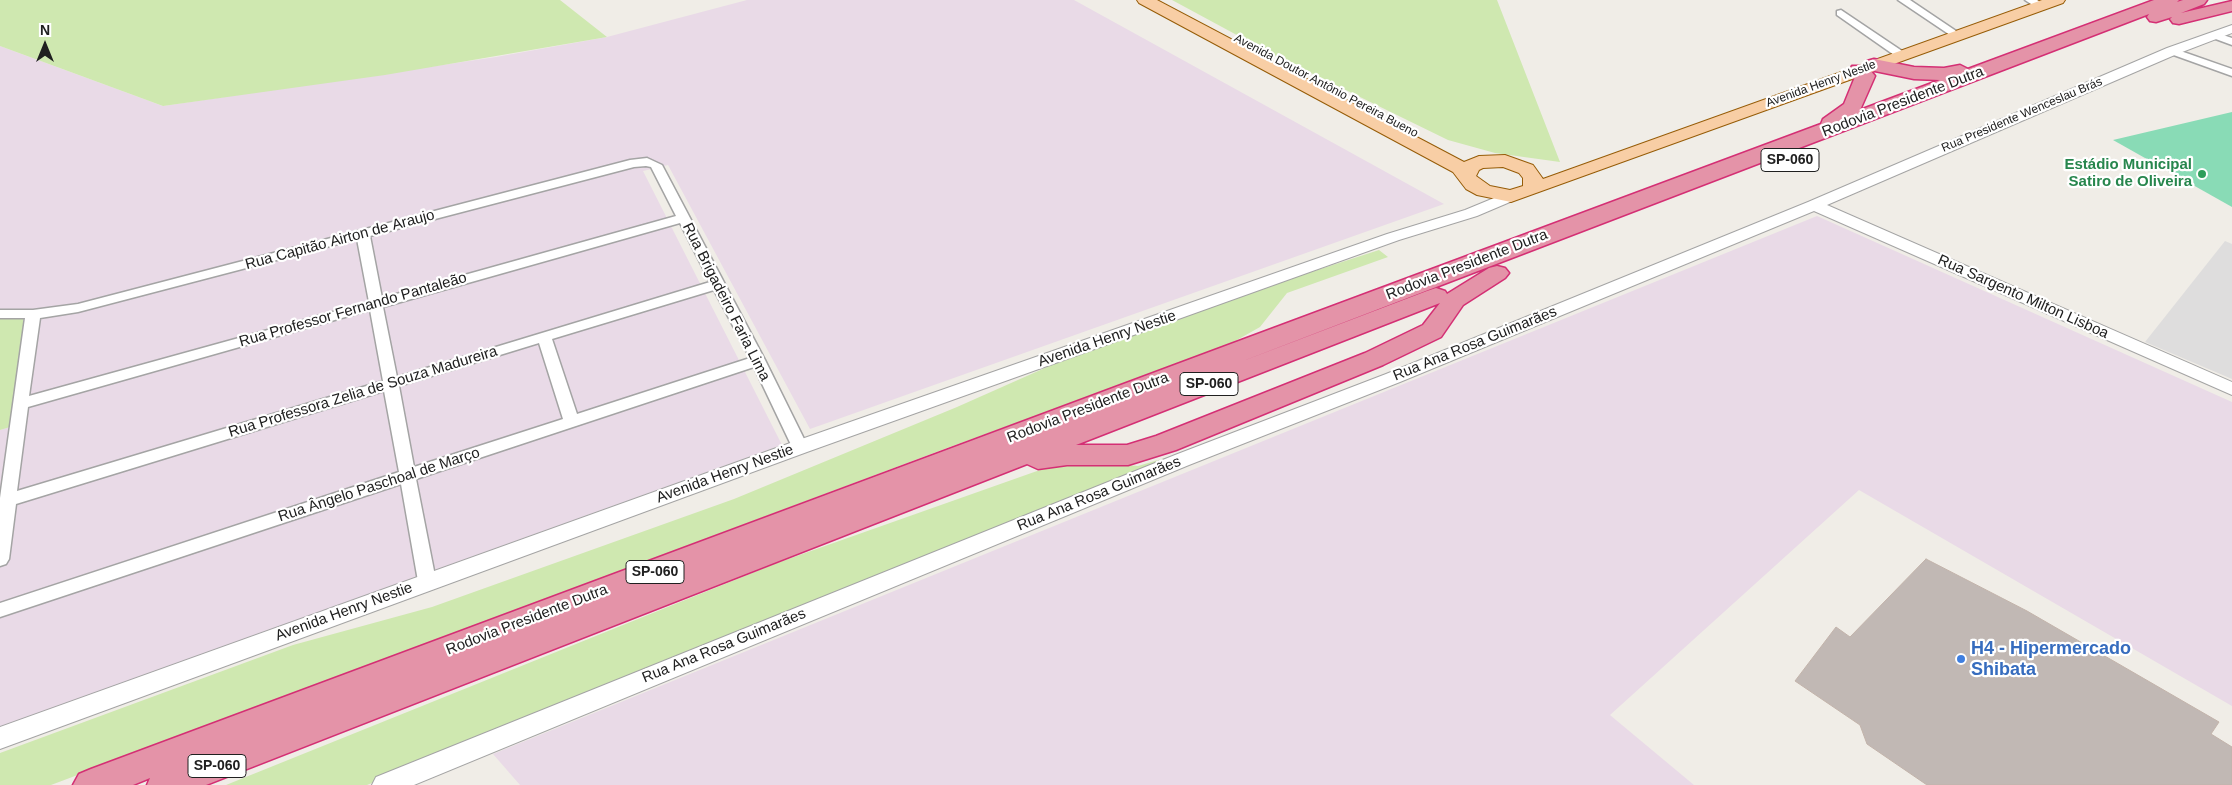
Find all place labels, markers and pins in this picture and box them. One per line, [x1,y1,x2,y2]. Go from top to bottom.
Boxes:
place label: Estádio Municipal Satiro de Oliveira [2064,156,2192,191]
marker: Estádio Municipal Satiro de Oliveira [2196,168,2208,180]
place label: H4 - Hipermercado Shibata [1971,638,2131,681]
marker: H4 - Hipermercado Shibata [1955,653,1967,665]

